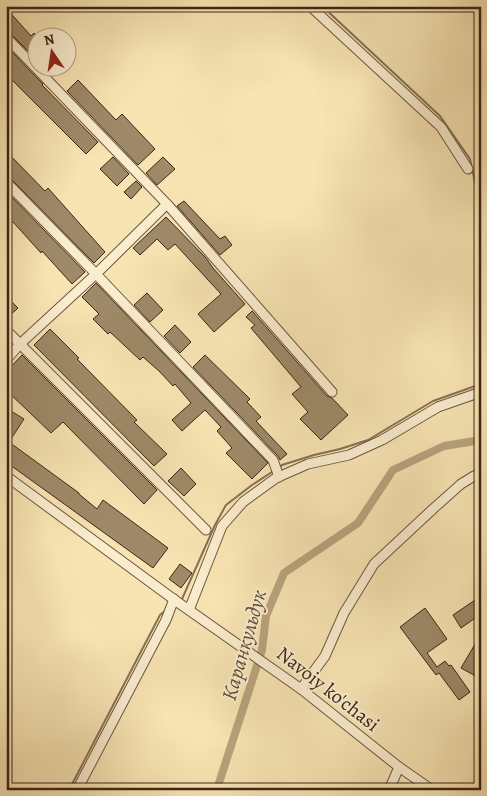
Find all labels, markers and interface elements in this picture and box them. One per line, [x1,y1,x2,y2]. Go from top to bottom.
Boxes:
north arrow [28,28,78,78]
text: N [42,29,56,50]
water label: Каранкульдук [215,586,273,704]
street label: Navoiy ko'chasi [271,640,385,738]

